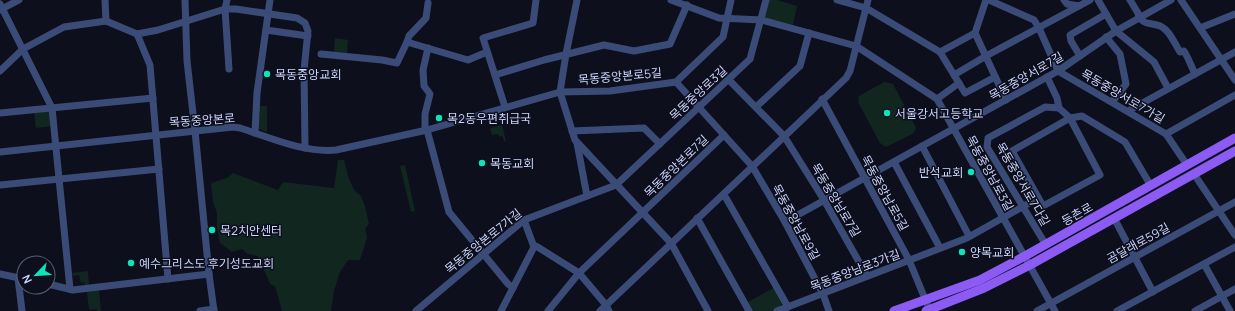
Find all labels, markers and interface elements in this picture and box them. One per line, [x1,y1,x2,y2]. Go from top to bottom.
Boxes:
street label: 목동중앙서로7길 [986,48,1066,104]
street label: 목동중앙로3길 [666,62,730,124]
street label: 목동중앙본로5길 [577,64,663,88]
street label: 목동중앙서로7가길 [1078,65,1168,127]
place label: 목동중앙교회 [275,66,341,83]
marker: 목동중앙교회 [262,69,272,79]
place label: 서울강서고등학교 [895,105,983,122]
marker: 서울강서고등학교 [882,108,892,118]
street label: 목동중앙본로 [168,109,236,131]
place label: 목2동우편취급국 [447,110,531,127]
marker: 목2동우편취급국 [434,113,444,123]
street label: 목동중앙본로7길 [640,131,712,201]
street label: 목동중앙남로3길 [962,132,1018,214]
street label: 목동중앙서로7다길 [992,139,1054,229]
street label: 목동중앙남로5길 [857,152,913,234]
place label: 목동교회 [490,155,534,172]
marker: 목동교회 [477,158,487,168]
street label: 목동중앙남로7길 [807,160,865,240]
place label: 반석교회 [919,164,963,181]
marker: 반석교회 [966,167,976,177]
street label: 목동중앙남로9길 [768,181,824,263]
street label: 등촌로 [1058,199,1096,229]
street label: 목동중앙본로7가길 [441,205,525,277]
street label: 곰달래로59길 [1103,219,1173,267]
place label: 목2치안센터 [220,222,282,239]
marker: 목2치안센터 [207,225,217,235]
place label: 양목교회 [970,244,1014,261]
street label: 목동중앙남로3가길 [808,245,902,295]
marker: 양목교회 [957,247,967,257]
north arrow [16,255,56,295]
place label: 예수그리스도 후기성도교회 [139,255,274,272]
marker: 예수그리스도 후기성도교회 [126,258,136,268]
text: N [18,273,35,286]

